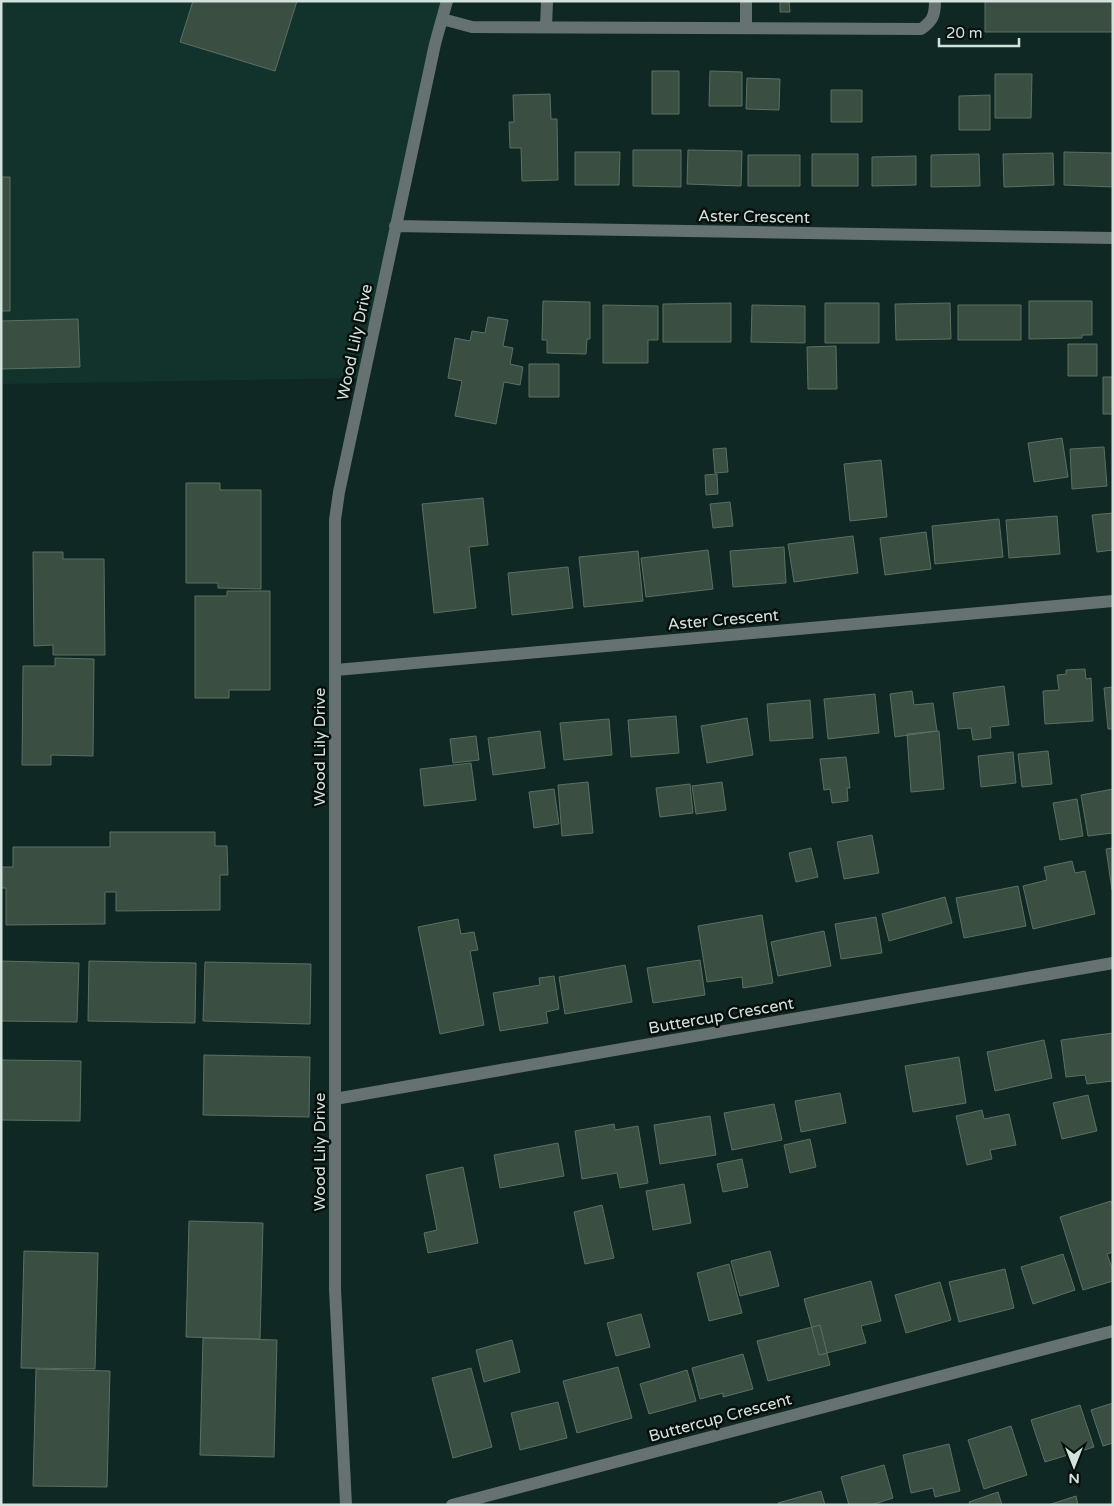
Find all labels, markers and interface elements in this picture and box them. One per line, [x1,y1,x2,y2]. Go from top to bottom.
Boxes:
scale bar [939,15,1019,47]
text: 20 m [946,24,983,42]
street label: Aster Crescent [698,206,810,228]
street label: Wood Lily Drive [333,282,377,402]
street label: Aster Crescent [667,605,780,635]
street label: Wood Lily Drive [310,688,330,806]
street label: Buttercup Crescent [647,993,795,1039]
street label: Wood Lily Drive [310,1093,330,1211]
street label: Buttercup Crescent [647,1389,794,1447]
north arrow [1049,1441,1099,1491]
text: N [1068,1470,1080,1487]

